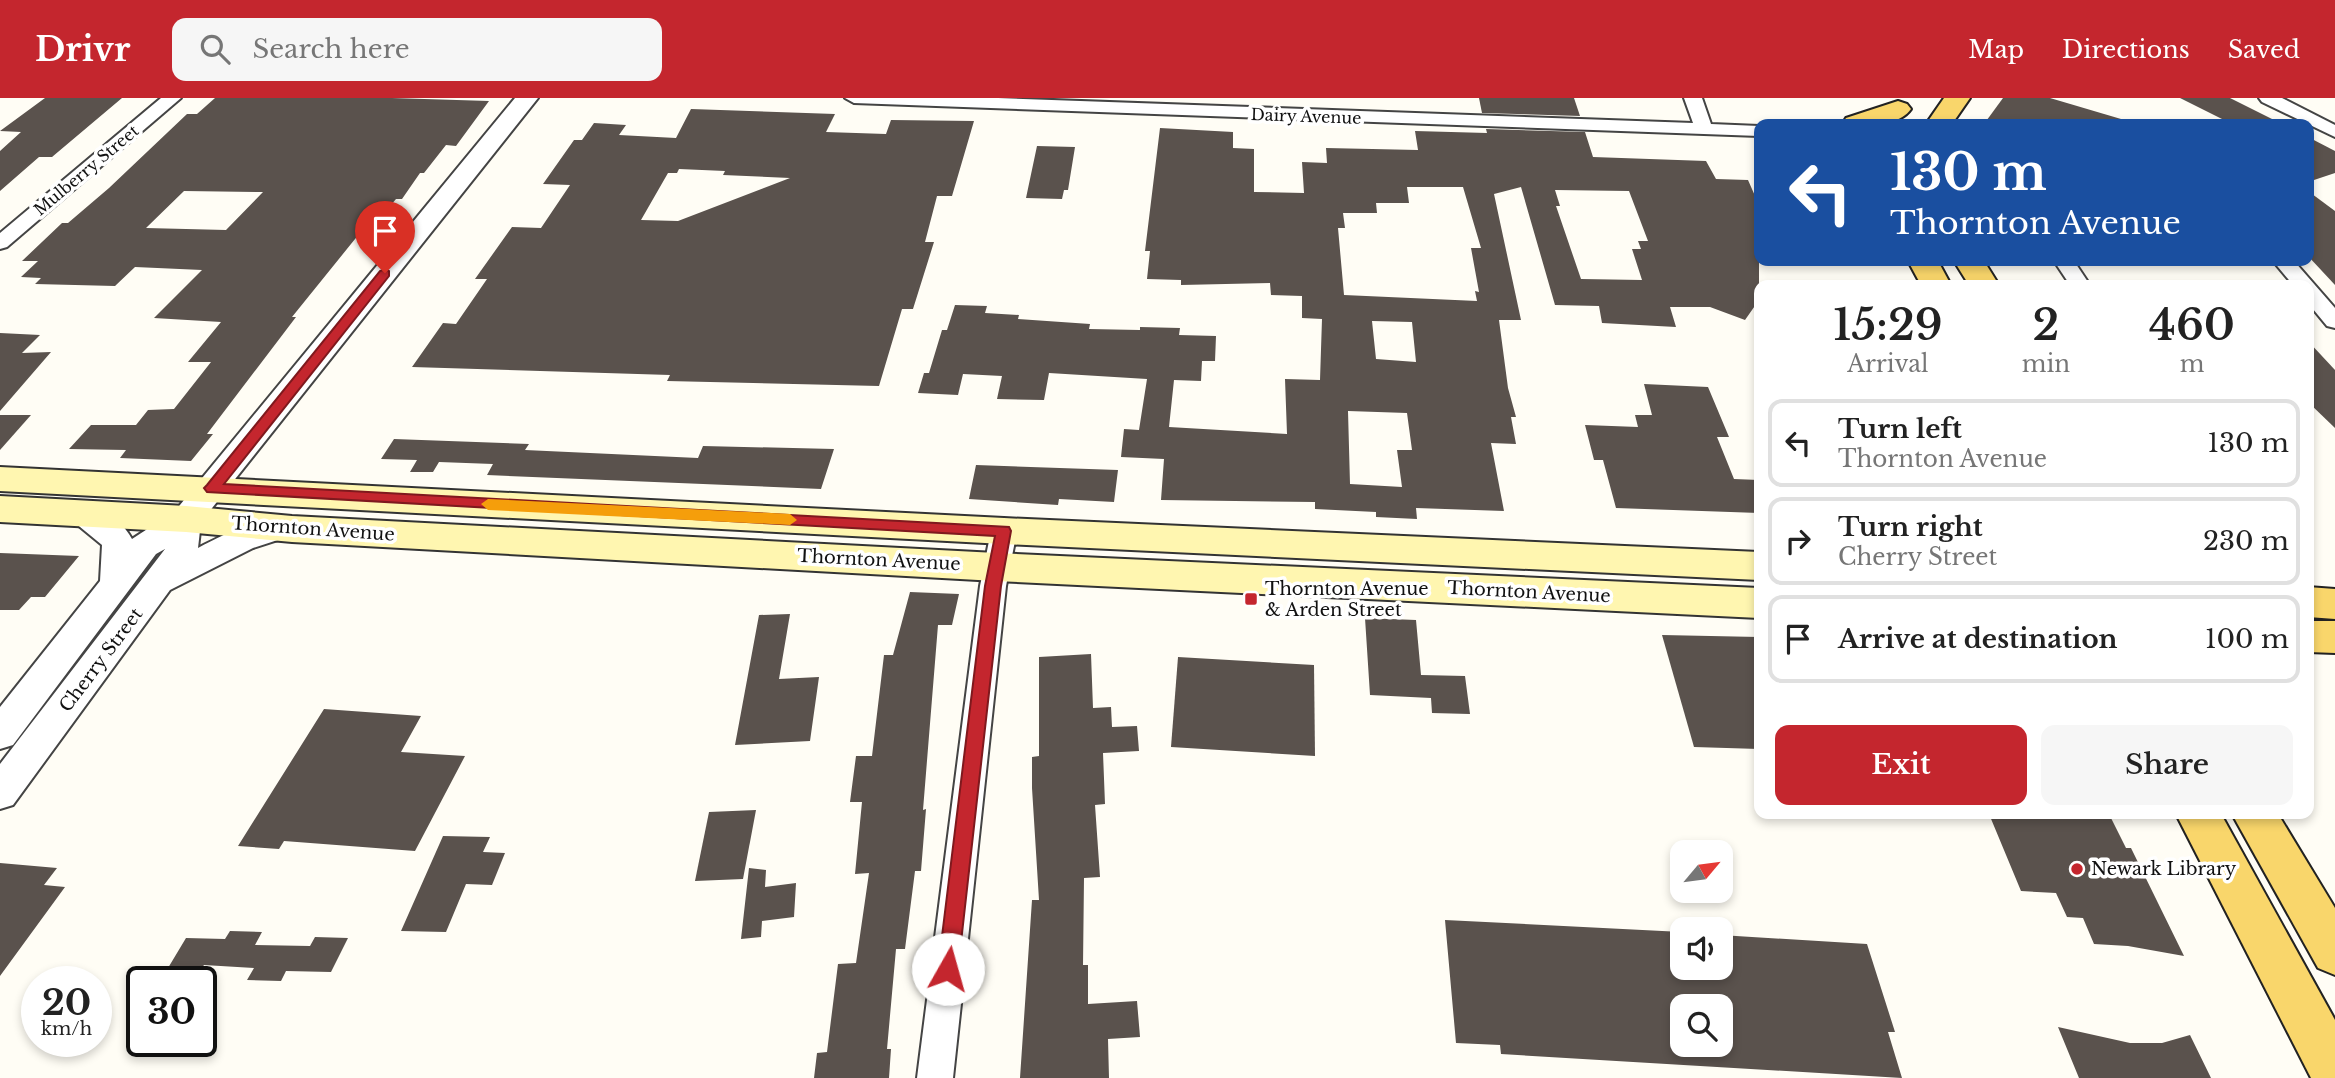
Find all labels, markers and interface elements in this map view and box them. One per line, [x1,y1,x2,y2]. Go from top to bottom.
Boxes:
search box [172,18,662,81]
text: Drivr [35,29,130,70]
icon: search [196,30,234,68]
text: Search here [252,33,410,65]
text: Map [1968,35,2024,64]
text: Directions [2062,35,2190,64]
text: Saved [2228,35,2300,64]
street label: Dairy Avenue [1250,104,1362,128]
street label: Mulberry Street [30,120,142,220]
text: 130 m [1890,142,2047,203]
icon: left [1775,147,1866,238]
pin [355,201,415,273]
text: Thornton Avenue [1890,203,2181,243]
icon: arrive [366,212,404,250]
text: 15:29 [1833,299,1943,351]
text: 2 [2032,299,2059,351]
text: 460 [2149,299,2235,351]
text: Arrival [1847,350,1929,378]
text: min [2022,350,2070,378]
text: m [2180,350,2204,378]
text: Turn left [1838,413,1962,445]
icon: left [1779,424,1817,462]
text: 130 m [2207,427,2289,459]
text: Thornton Avenue [1838,445,2047,473]
text: Turn right [1838,511,1983,543]
street label: Thornton Avenue [231,512,395,546]
icon: right [1779,522,1817,560]
text: 230 m [2203,525,2289,557]
text: Cherry Street [1838,543,1997,571]
street label: Thornton Avenue [797,545,961,575]
street label: Thornton Avenue [1447,577,1611,607]
place label: Thornton Avenue & Arden Street [1265,578,1429,621]
marker: Thornton Avenue & Arden Street [1243,591,1259,607]
street label: Cherry Street [55,603,147,716]
icon: arrive [1779,620,1817,658]
text: Arrive at destination [1838,623,2118,655]
text: 100 m [2205,623,2289,655]
button: Exit [1775,725,2027,805]
button: Share [2041,725,2293,805]
north arrow [1670,840,1732,903]
map controls [1670,840,1733,1057]
place label: Newark Library [2091,858,2237,880]
marker: Newark Library [2069,861,2085,877]
button: sound [1670,917,1733,980]
position arrow [911,932,985,1006]
speed limit sign: 30 [126,966,217,1057]
text: 20 [42,981,91,1024]
button: search [1670,994,1733,1057]
text: km/h [41,1018,92,1040]

